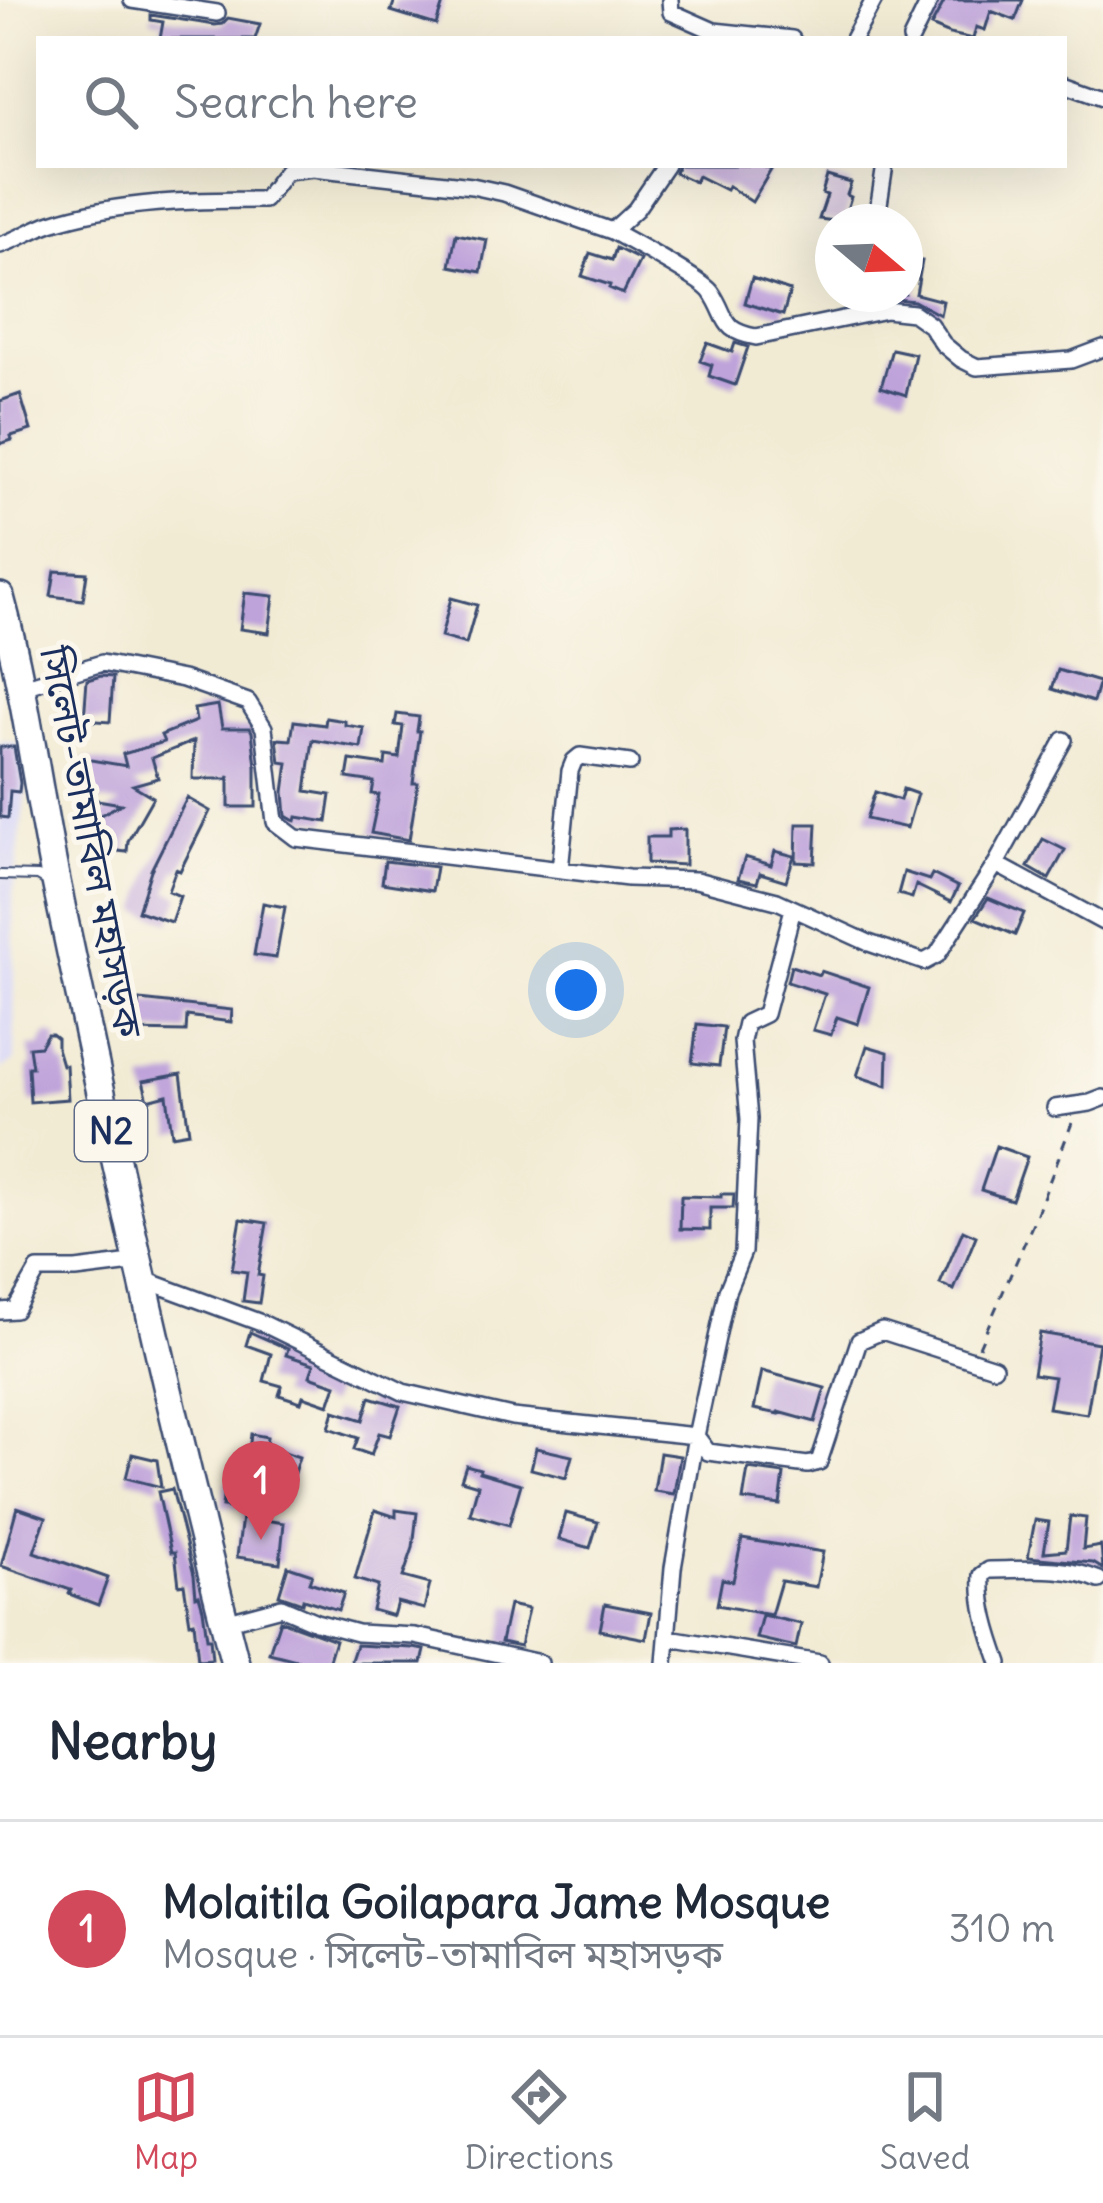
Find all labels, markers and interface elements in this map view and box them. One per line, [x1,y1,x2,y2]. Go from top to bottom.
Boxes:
search box [36,36,1067,168]
icon: search [78,69,144,135]
text: Search here [174,74,418,130]
north arrow [815,204,923,312]
street label: সিলেট-তামাবিল মহাসড়ক [29,641,153,1042]
your location [546,960,606,1020]
road number: N2 [75,1101,147,1161]
pin: 1 [222,1441,300,1540]
text: Nearby [48,1709,217,1773]
text: Molaitila Goilapara Jame Mosque [162,1874,830,1930]
text: 1 [79,1904,95,1953]
text: 310 m [949,1904,1055,1953]
text: Mosque · সিলেট-তামাবিল মহাসড়ক [162,1930,723,1979]
tab: Map [133,2064,199,2178]
tab: Directions [465,2064,614,2178]
tab: Saved [880,2064,970,2178]

